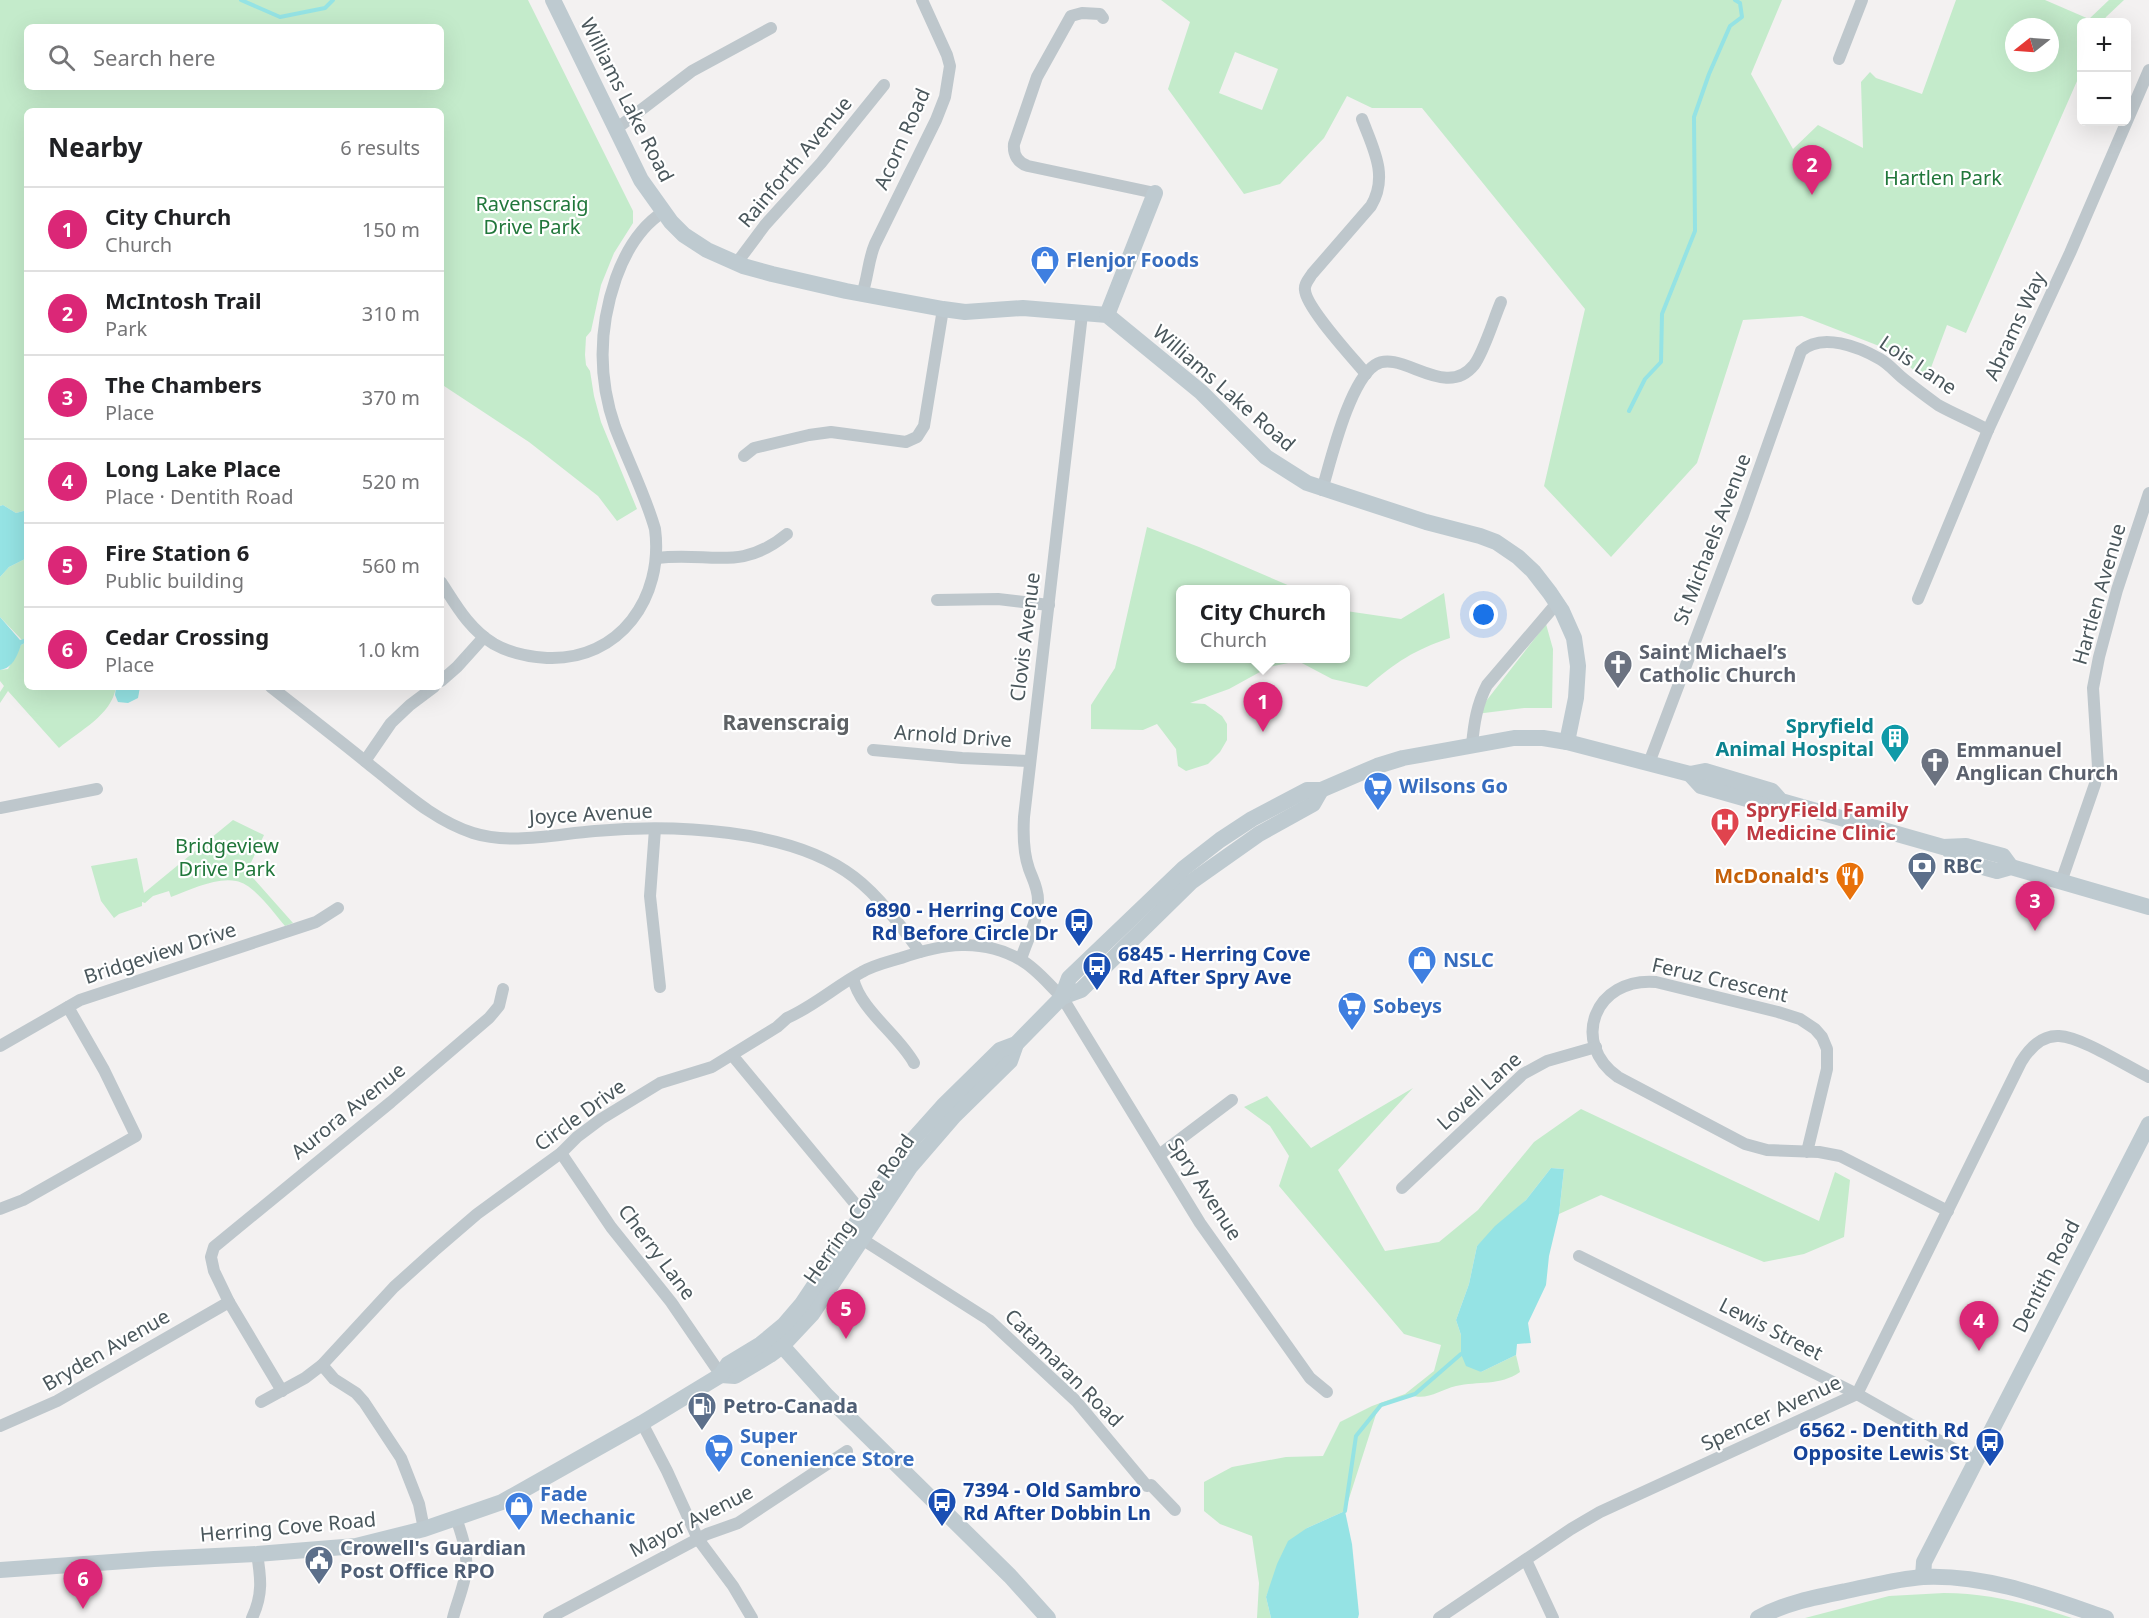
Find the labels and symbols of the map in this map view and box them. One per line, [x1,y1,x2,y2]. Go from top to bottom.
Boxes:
street label: Williams Lake Road [574,13,681,186]
north arrow [2005,18,2059,72]
street label: Acorn Road [867,84,936,194]
street label: Rainforth Avenue [732,90,857,233]
pin: 2 [1792,146,1832,195]
park label: Hartlen Park [1884,164,2002,191]
park label: Ravenscraig Drive Park [475,190,589,240]
shop icon: Flenjor Foods [1029,244,1061,286]
place label: Flenjor Foods [1066,246,1199,273]
street label: Abrams Way [1978,266,2052,385]
street label: Williams Lake Road [1147,318,1301,457]
street label: Lois Lane [1874,329,1962,400]
street label: St Michaels Avenue [1666,449,1757,628]
street label: Hartlen Avenue [2065,520,2132,668]
street label: Clovis Avenue [1003,571,1046,703]
your location [1469,600,1498,629]
place label: Saint Michael’s Catholic Church [1639,638,1796,688]
church icon: Saint Michael’s Catholic Church [1602,648,1634,690]
pin: 1 [1244,682,1282,732]
district label: Ravenscraig [722,708,850,736]
place label: Spryfield Animal Hospital [1715,712,1874,762]
street label: Arnold Drive [893,718,1013,753]
building icon: Spryfield Animal Hospital [1879,722,1911,764]
place label: Emmanuel Anglican Church [1956,736,2119,786]
church icon: Emmanuel Anglican Church [1919,746,1951,788]
supermarket icon: Wilsons Go [1362,770,1394,812]
place label: Wilsons Go [1399,772,1508,799]
place label: SpryField Family Medicine Clinic [1746,796,1909,846]
street label: Joyce Avenue [527,797,653,830]
hospital icon: SpryField Family Medicine Clinic [1709,806,1741,848]
park label: Bridgeview Drive Park [175,832,279,882]
bank icon: RBC [1906,850,1938,892]
place label: RBC [1943,852,1982,879]
restaurant icon: McDonald's [1834,860,1866,902]
place label: McDonald's [1714,862,1829,889]
pin: 3 [2016,882,2054,931]
place label: 6890 - Herring Cove Rd Before Circle Dr [865,896,1058,946]
bus stop icon: 6890 - Herring Cove Rd Before Circle Dr [1063,906,1095,948]
street label: Bridgeview Drive [80,915,239,990]
place label: 6845 - Herring Cove Rd After Spry Ave [1118,940,1311,990]
shop icon: NSLC [1406,944,1438,986]
place label: NSLC [1443,946,1494,973]
bus stop icon: 6845 - Herring Cove Rd After Spry Ave [1081,950,1113,992]
street label: Feruz Crescent [1650,951,1791,1008]
supermarket icon: Sobeys [1336,990,1368,1032]
place label: Sobeys [1373,992,1442,1019]
street label: Lovell Lane [1431,1046,1527,1136]
street label: Aurora Avenue [285,1056,410,1165]
street label: Circle Drive [529,1072,631,1157]
street label: Herring Cove Road [797,1129,920,1289]
street label: Spry Avenue [1162,1132,1249,1245]
street label: Cherry Lane [612,1198,702,1305]
street label: Dentith Road [2005,1215,2086,1337]
pin: 5 [826,1290,866,1339]
street label: Lewis Street [1715,1291,1828,1366]
street label: Bryden Avenue [37,1302,174,1397]
pin: 4 [1960,1302,1998,1351]
street label: Catamaran Road [999,1303,1129,1433]
street label: Spencer Avenue [1696,1368,1845,1457]
fuel station icon: Petro-Canada [686,1390,718,1432]
place label: Petro-Canada [723,1392,858,1419]
place label: 6562 - Dentith Rd Opposite Lewis St [1793,1416,1969,1466]
place label: Super Conenience Store [740,1422,914,1472]
bus stop icon: 6562 - Dentith Rd Opposite Lewis St [1974,1426,2006,1468]
supermarket icon: Super Conenience Store [703,1432,735,1474]
place label: 7394 - Old Sambro Rd After Dobbin Ln [963,1476,1151,1526]
street label: Mayor Avenue [624,1478,757,1563]
place label: Fade Mechanic [540,1480,635,1530]
bus stop icon: 7394 - Old Sambro Rd After Dobbin Ln [926,1486,958,1528]
shop icon: Fade Mechanic [503,1490,535,1532]
street label: Herring Cove Road [199,1505,377,1548]
place label: Crowell's Guardian Post Office RPO [340,1534,526,1584]
public building icon: Crowell's Guardian Post Office RPO [303,1544,335,1586]
pin: 6 [64,1560,103,1609]

